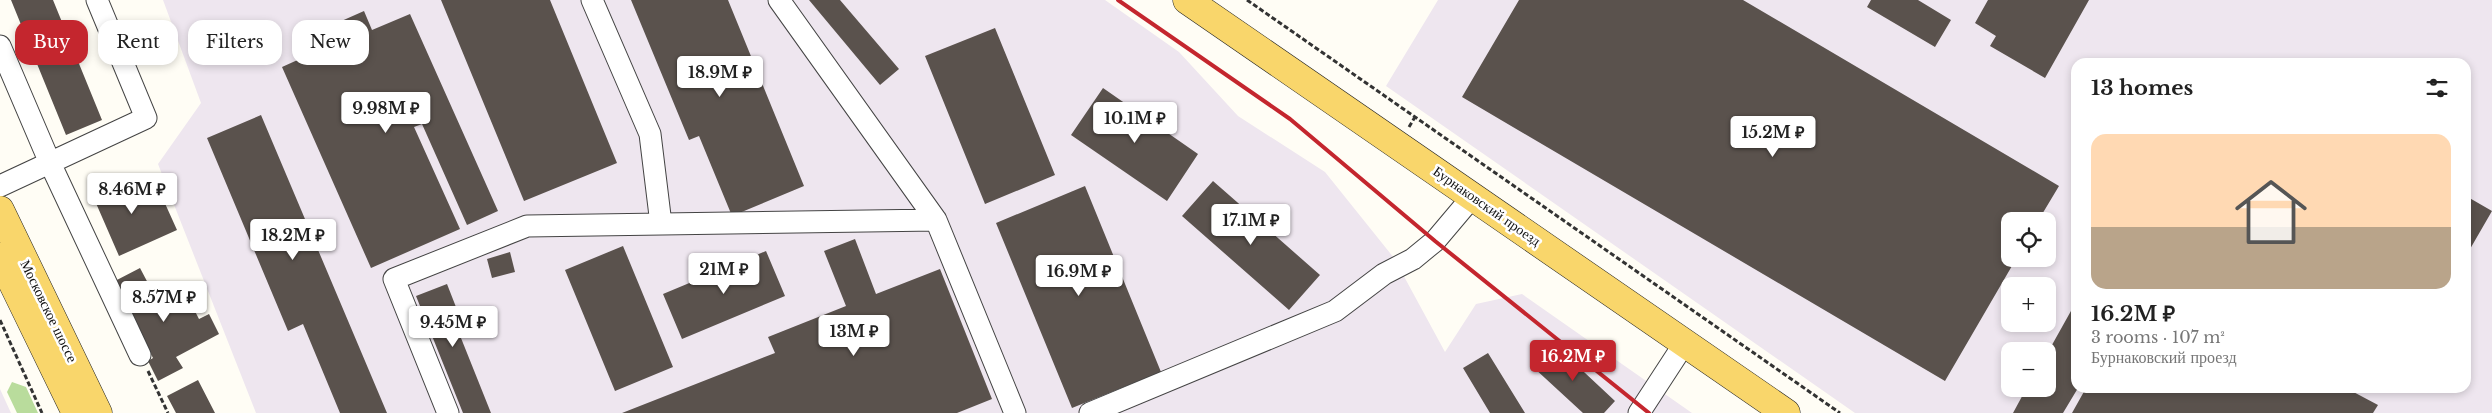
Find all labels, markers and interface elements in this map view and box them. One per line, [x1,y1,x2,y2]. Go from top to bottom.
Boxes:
chip: Buy [15,20,88,65]
chip: Rent [98,20,178,65]
chip: Filters [188,20,282,65]
chip: New [292,20,369,65]
pin: 18.9M ₽ [674,56,766,98]
text: 18.9M ₽ [688,62,752,82]
icon: filters [2423,74,2451,102]
text: 13 homes [2091,75,2193,101]
pin: 9.98M ₽ [340,92,432,134]
text: 9.98M ₽ [352,98,420,118]
pin: 10.1M ₽ [1089,102,1181,144]
text: 10.1M ₽ [1104,108,1166,128]
pin: 15.2M ₽ [1727,116,1819,158]
text: 15.2M ₽ [1742,122,1804,142]
street label: Бурнаковский проезд [1430,162,1544,250]
icon: home [2226,167,2316,257]
pin: 8.46M ₽ [86,172,178,215]
text: 8.46M ₽ [98,179,166,199]
pin: 17.1M ₽ [1205,204,1297,246]
text: 17.1M ₽ [1222,210,1280,230]
map controls [2001,212,2056,397]
button: locate [2001,212,2056,267]
pin: 18.2M ₽ [247,218,339,261]
text: 18.2M ₽ [261,225,325,245]
pin: 21M ₽ [689,252,759,295]
pin: 16.9M ₽ [1033,254,1125,297]
street label: Московское шоссе [16,257,82,365]
text: 21M ₽ [699,259,749,279]
text: 16.9M ₽ [1047,261,1111,281]
button: + [2001,277,2056,332]
pin: 8.57M ₽ [118,280,210,323]
text: 8.57M ₽ [132,287,196,307]
text: 16.2M ₽ [2091,301,2175,327]
pin: 9.45M ₽ [407,306,499,348]
text: 9.45M ₽ [420,312,486,332]
pin: 13M ₽ [819,314,889,357]
text: 13M ₽ [829,321,879,341]
text: 3 rooms · 107 m² [2091,327,2225,347]
pin: 16.2M ₽ [1527,340,1619,382]
button: − [2001,342,2056,397]
text: 16.2M ₽ [1541,346,1605,366]
text: Бурнаковский проезд [2091,347,2237,367]

